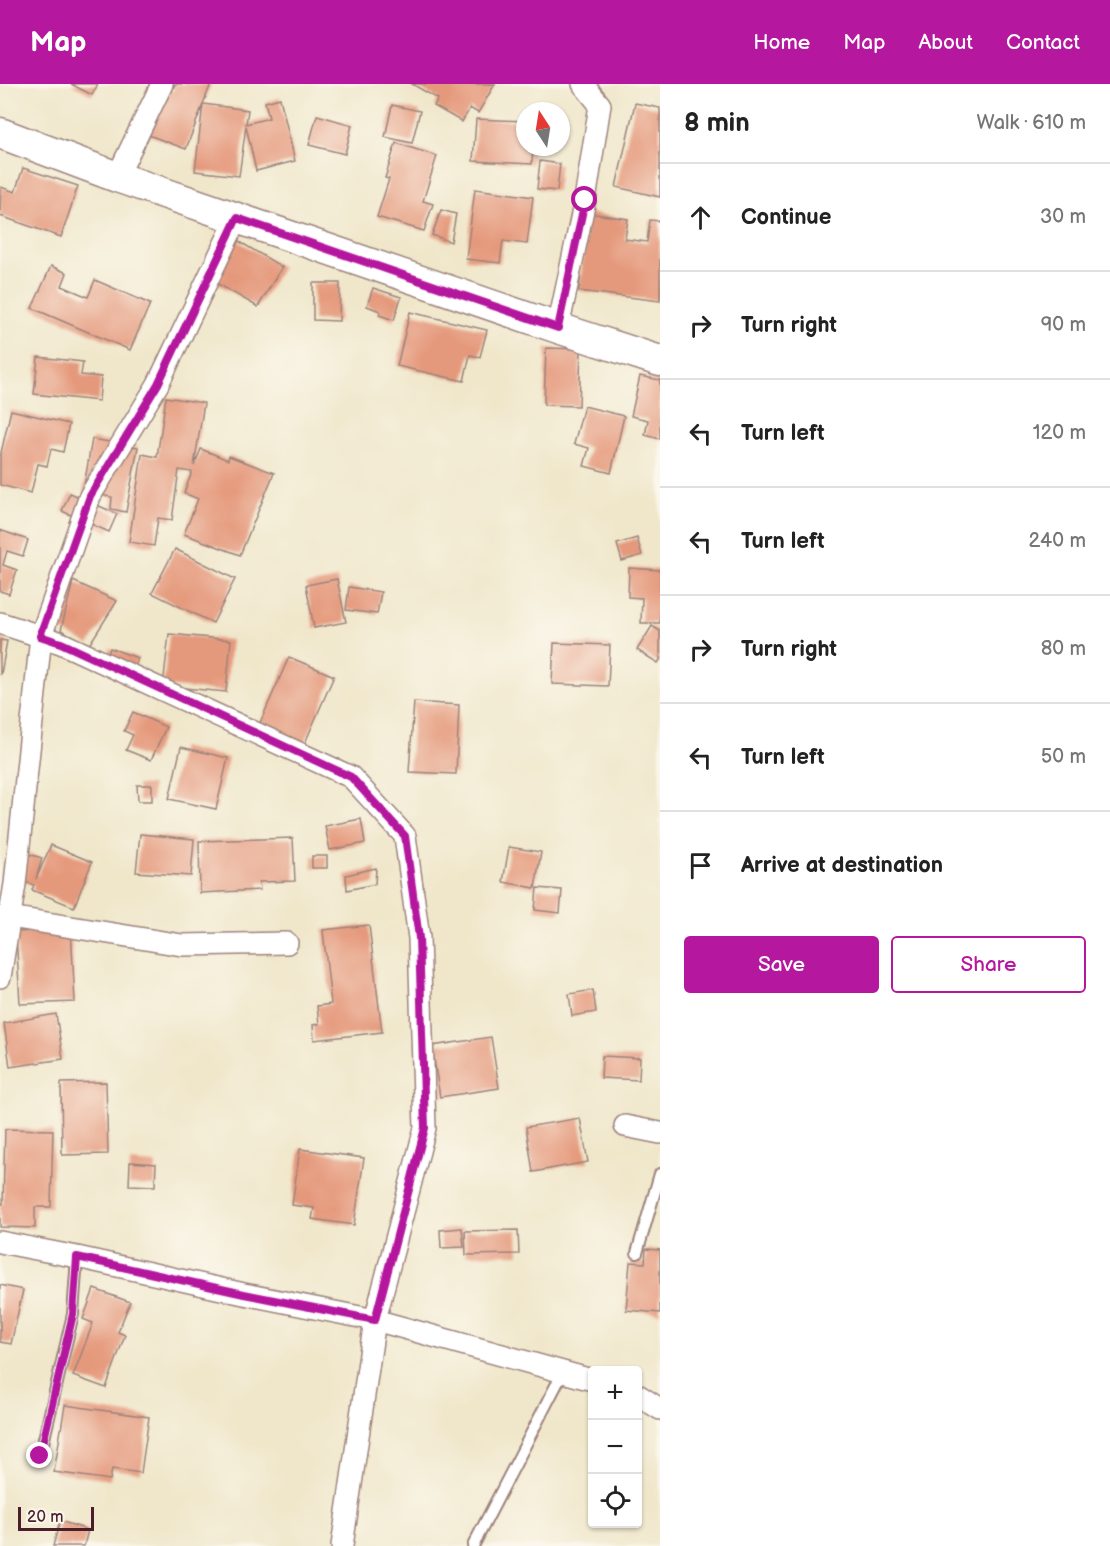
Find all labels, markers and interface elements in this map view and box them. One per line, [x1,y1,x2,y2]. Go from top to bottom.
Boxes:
text: Map [30,26,86,59]
text: Home [753,30,810,55]
text: Map [843,30,885,55]
text: About [918,30,973,55]
text: Contact [1006,30,1080,55]
north arrow [516,102,570,156]
text: 8 min [684,108,750,139]
text: Walk · 610 m [977,111,1086,135]
route start [571,186,597,212]
icon: ahead [684,201,717,234]
text: Continue [741,204,831,231]
text: 30 m [1040,205,1086,229]
icon: right [684,309,717,342]
text: Turn right [741,312,837,339]
text: 90 m [1041,313,1086,337]
icon: left [684,417,717,450]
text: Turn left [741,420,825,447]
text: 120 m [1033,421,1086,445]
icon: left [684,525,717,558]
text: Turn left [741,528,825,555]
text: 240 m [1029,529,1086,553]
icon: right [684,633,717,666]
text: Turn right [741,636,837,663]
text: 80 m [1041,637,1086,661]
icon: left [684,741,717,774]
text: Turn left [741,744,825,771]
text: 50 m [1041,745,1086,769]
icon: arrive [684,849,717,882]
text: Arrive at destination [741,852,943,879]
button: Save [684,936,879,993]
button: Share [891,936,1086,993]
map controls [588,1366,642,1528]
button: + [588,1366,642,1420]
button: − [588,1420,642,1474]
route end [26,1442,52,1468]
button: locate [588,1474,642,1528]
scale bar [18,1504,94,1532]
text: 20 m [27,1508,63,1527]

